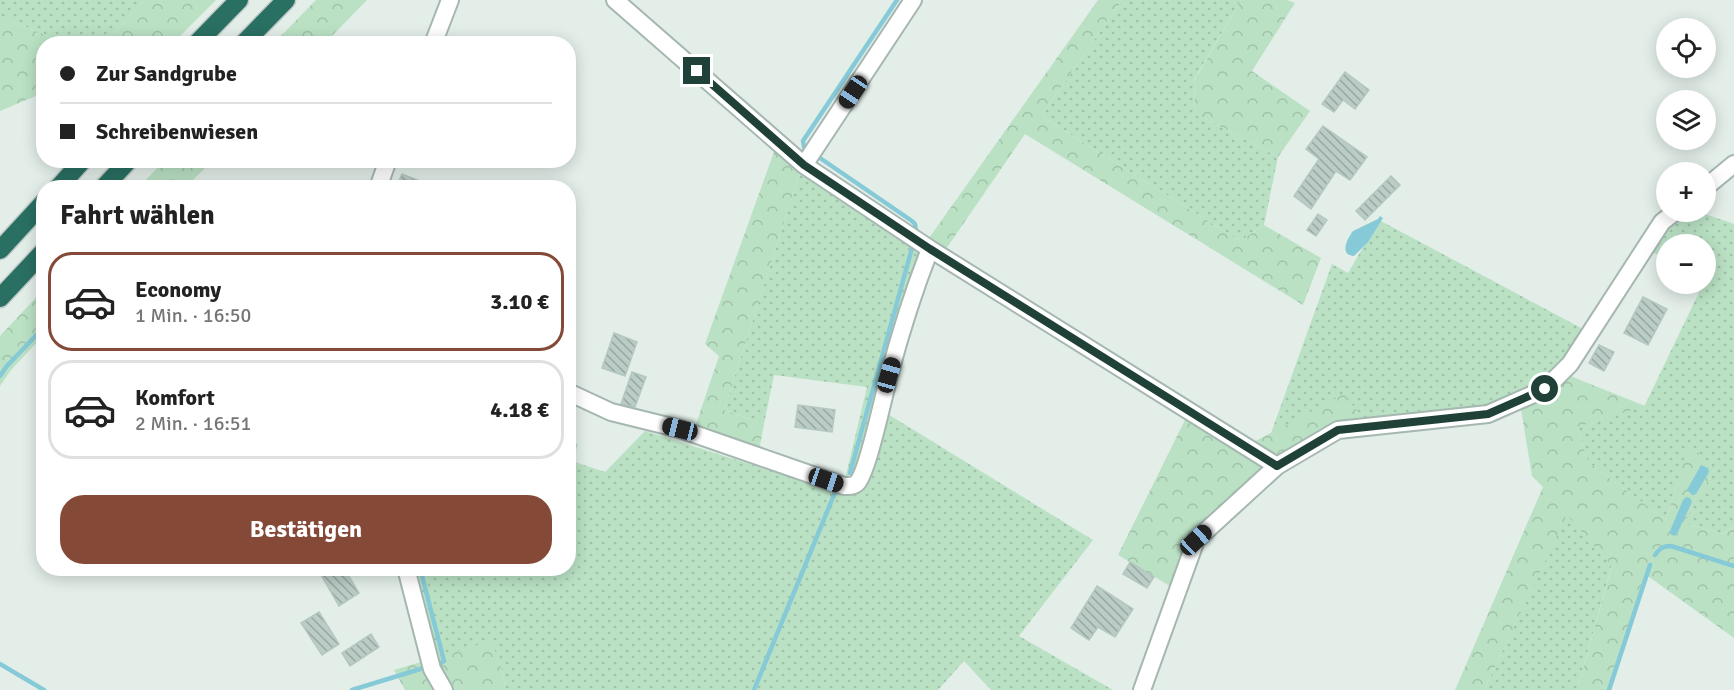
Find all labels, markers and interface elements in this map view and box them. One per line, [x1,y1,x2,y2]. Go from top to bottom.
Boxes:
map controls [1656,18,1716,294]
button: locate [1656,18,1716,78]
route end [683,57,710,84]
text: Zur Sandgrube [96,60,237,87]
car [835,72,871,112]
button: layers [1656,90,1716,150]
text: Schreibenwiesen [96,118,258,145]
button: + [1656,162,1716,222]
text: Fahrt wählen [60,199,215,232]
button: − [1656,234,1716,294]
icon: car [63,275,117,329]
text: Economy [135,276,221,303]
text: 3.10 € [490,288,549,315]
text: 1 Min. · 16:50 [135,303,251,328]
car [875,355,903,395]
route start [1531,375,1558,402]
icon: car [63,383,117,437]
text: Komfort [135,384,215,411]
text: 4.18 € [490,396,549,423]
text: 2 Min. · 16:51 [135,411,251,436]
car [660,416,700,442]
car [806,466,846,494]
button: Bestätigen [60,495,552,564]
car [1177,521,1215,559]

